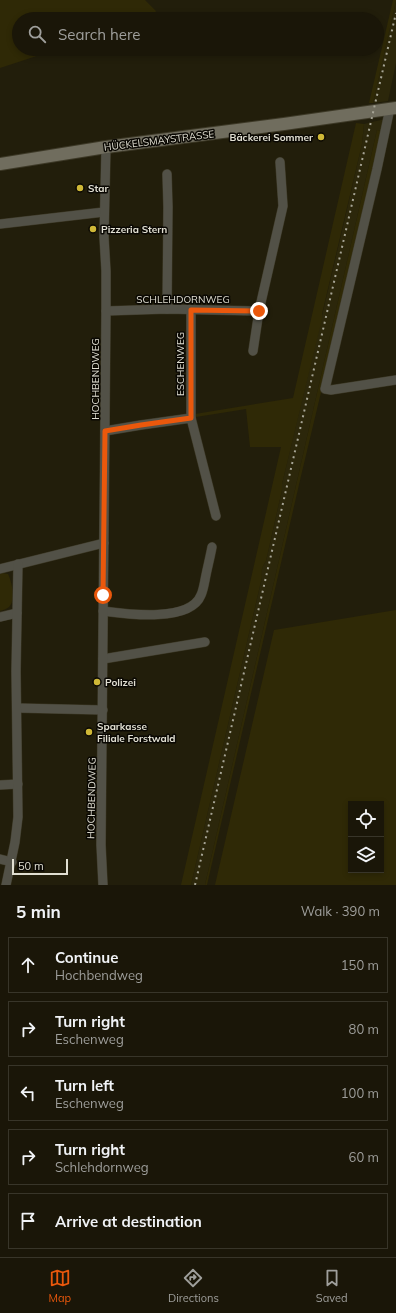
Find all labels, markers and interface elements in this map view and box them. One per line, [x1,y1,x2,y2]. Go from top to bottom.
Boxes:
search box [12,12,384,56]
icon: search [26,23,48,45]
text: Search here [58,25,140,44]
street label: HÜCKELSMAYSTRASSE [103,127,215,154]
place label: Bäckerei Sommer [230,131,313,144]
marker: Bäckerei Sommer [316,132,326,142]
place label: Star [88,182,108,195]
marker: Star [75,183,85,193]
place label: Pizzeria Stern [101,223,167,236]
marker: Pizzeria Stern [88,224,98,234]
street label: SCHLEHDORNWEG [136,293,230,306]
route end [250,302,268,320]
street label: ESCHENWEG [174,332,187,396]
street label: HOCHBENDWEG [89,338,102,420]
route start [94,586,112,604]
place label: Polizei [105,676,136,689]
marker: Polizei [92,677,102,687]
place label: Sparkasse Filiale Forstwald [97,720,176,745]
marker: Sparkasse Filiale Forstwald [84,727,94,737]
street label: HOCHBENDWEG [84,757,99,839]
map controls [348,801,384,873]
button: locate [348,801,384,837]
button: layers [348,837,384,873]
scale bar [12,857,68,876]
text: 50 m [18,859,44,873]
text: 5 min [16,901,61,922]
text: Walk · 390 m [301,903,380,919]
text: Continue [55,948,118,967]
icon: ahead [17,954,39,976]
text: 150 m [341,957,379,973]
text: Hochbendweg [55,967,143,983]
text: Turn right [55,1012,125,1031]
icon: right [17,1018,39,1040]
text: 80 m [349,1021,379,1037]
text: Eschenweg [55,1031,124,1047]
text: Turn left [55,1076,114,1095]
icon: left [17,1082,39,1104]
text: 100 m [341,1085,379,1101]
text: Eschenweg [55,1095,124,1111]
text: Turn right [55,1140,125,1159]
icon: right [17,1146,39,1168]
text: 60 m [349,1149,379,1165]
text: Schlehdornweg [55,1159,149,1175]
icon: arrive [17,1210,39,1232]
text: Arrive at destination [55,1212,202,1231]
tab: Map [48,1267,71,1305]
tab: Directions [168,1267,219,1305]
tab: Saved [316,1267,348,1305]

